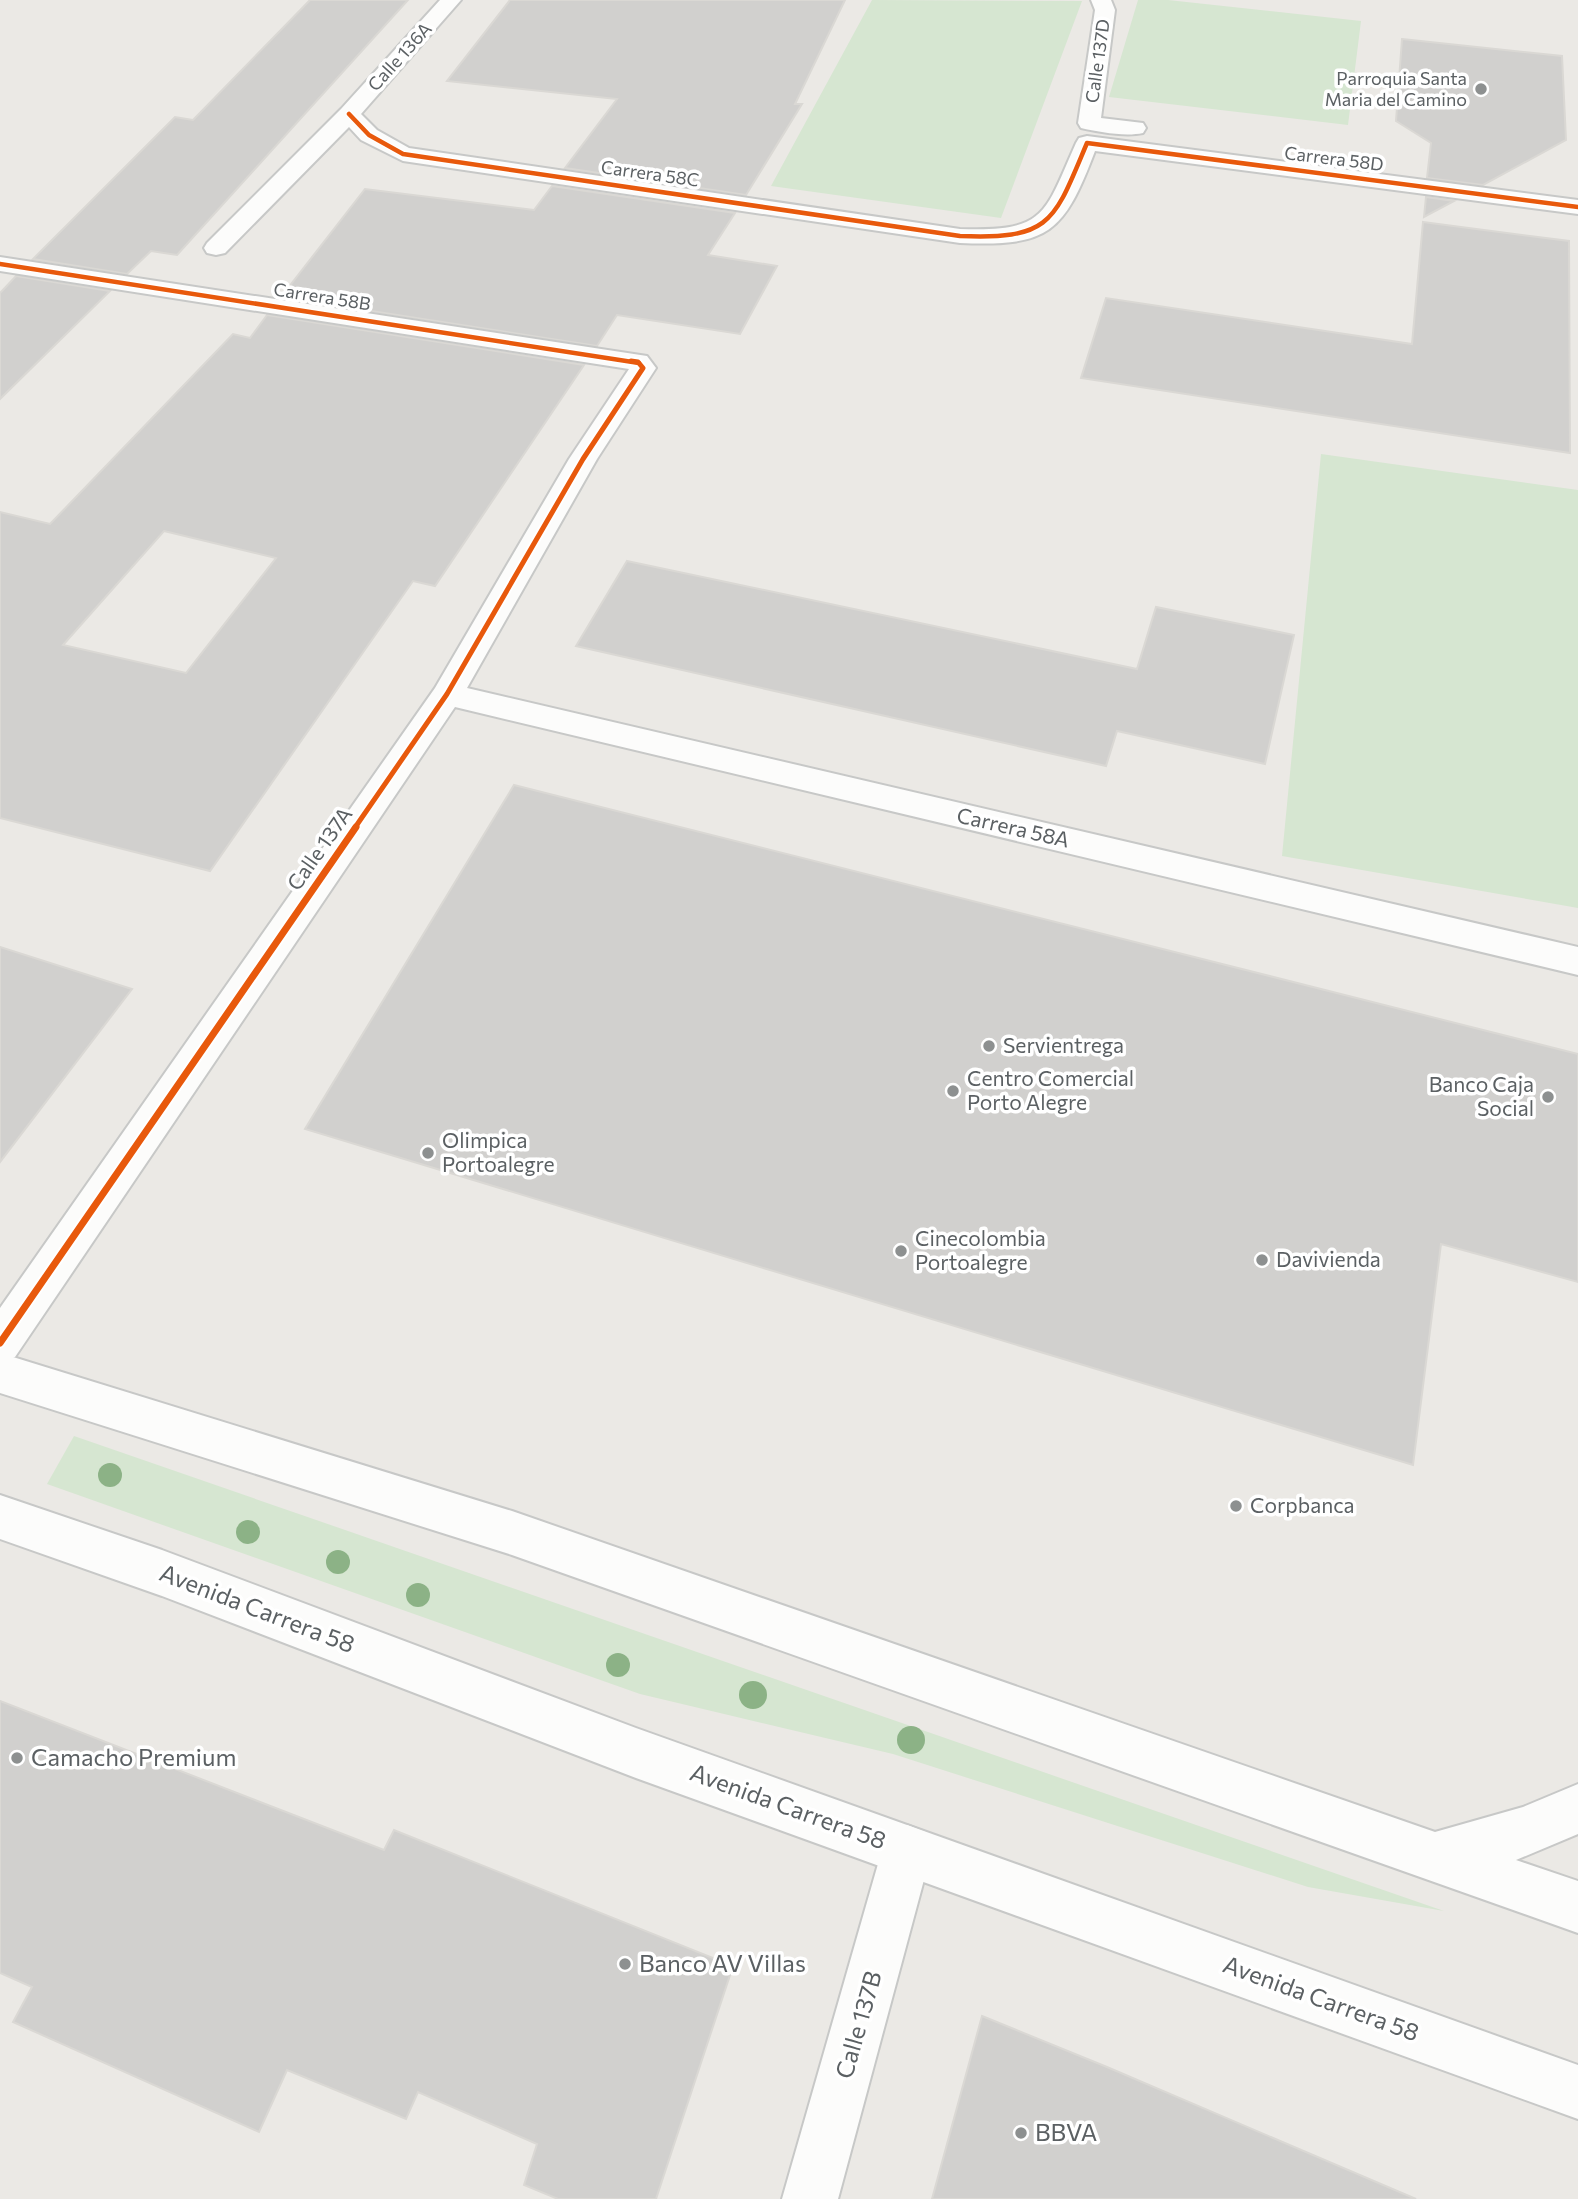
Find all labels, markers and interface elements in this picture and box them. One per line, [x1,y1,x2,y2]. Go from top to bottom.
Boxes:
street label: Calle 136A [363,17,436,95]
street label: Calle 137D [1080,17,1114,104]
place label: Parroquia Santa Maria del Camino [1325,67,1467,110]
marker: Parroquia Santa Maria del Camino [1473,81,1489,97]
street label: Carrera 58D [1283,141,1385,175]
street label: Carrera 58C [600,155,701,191]
street label: Carrera 58B [272,277,372,315]
street label: Carrera 58A [955,801,1072,852]
street label: Calle 137A [281,802,356,895]
place label: Servientrega [1003,1032,1124,1057]
marker: Servientrega [981,1038,997,1054]
place label: Centro Comercial Porto Alegre [967,1065,1134,1114]
place label: Banco Caja Social [1429,1071,1534,1120]
marker: Centro Comercial Porto Alegre [945,1083,961,1099]
marker: Banco Caja Social [1540,1089,1556,1105]
place label: Olimpica Portoalegre [442,1127,555,1176]
marker: Olimpica Portoalegre [420,1145,436,1161]
place label: Cinecolombia Portoalegre [915,1225,1046,1274]
marker: Cinecolombia Portoalegre [893,1243,909,1259]
place label: Davivienda [1276,1246,1381,1271]
marker: Davivienda [1254,1252,1270,1268]
place label: Corpbanca [1250,1492,1355,1517]
marker: Corpbanca [1228,1498,1244,1514]
street label: Avenida Carrera 58 [156,1557,359,1658]
place label: Camacho Premium [31,1742,236,1771]
marker: Camacho Premium [9,1750,25,1766]
street label: Avenida Carrera 58 [687,1757,890,1855]
place label: Banco AV Villas [639,1948,806,1977]
street label: Avenida Carrera 58 [1220,1949,1423,2047]
marker: Banco AV Villas [617,1956,633,1972]
street label: Calle 137B [828,1967,887,2082]
place label: BBVA [1035,2117,1097,2146]
marker: BBVA [1013,2125,1029,2141]

